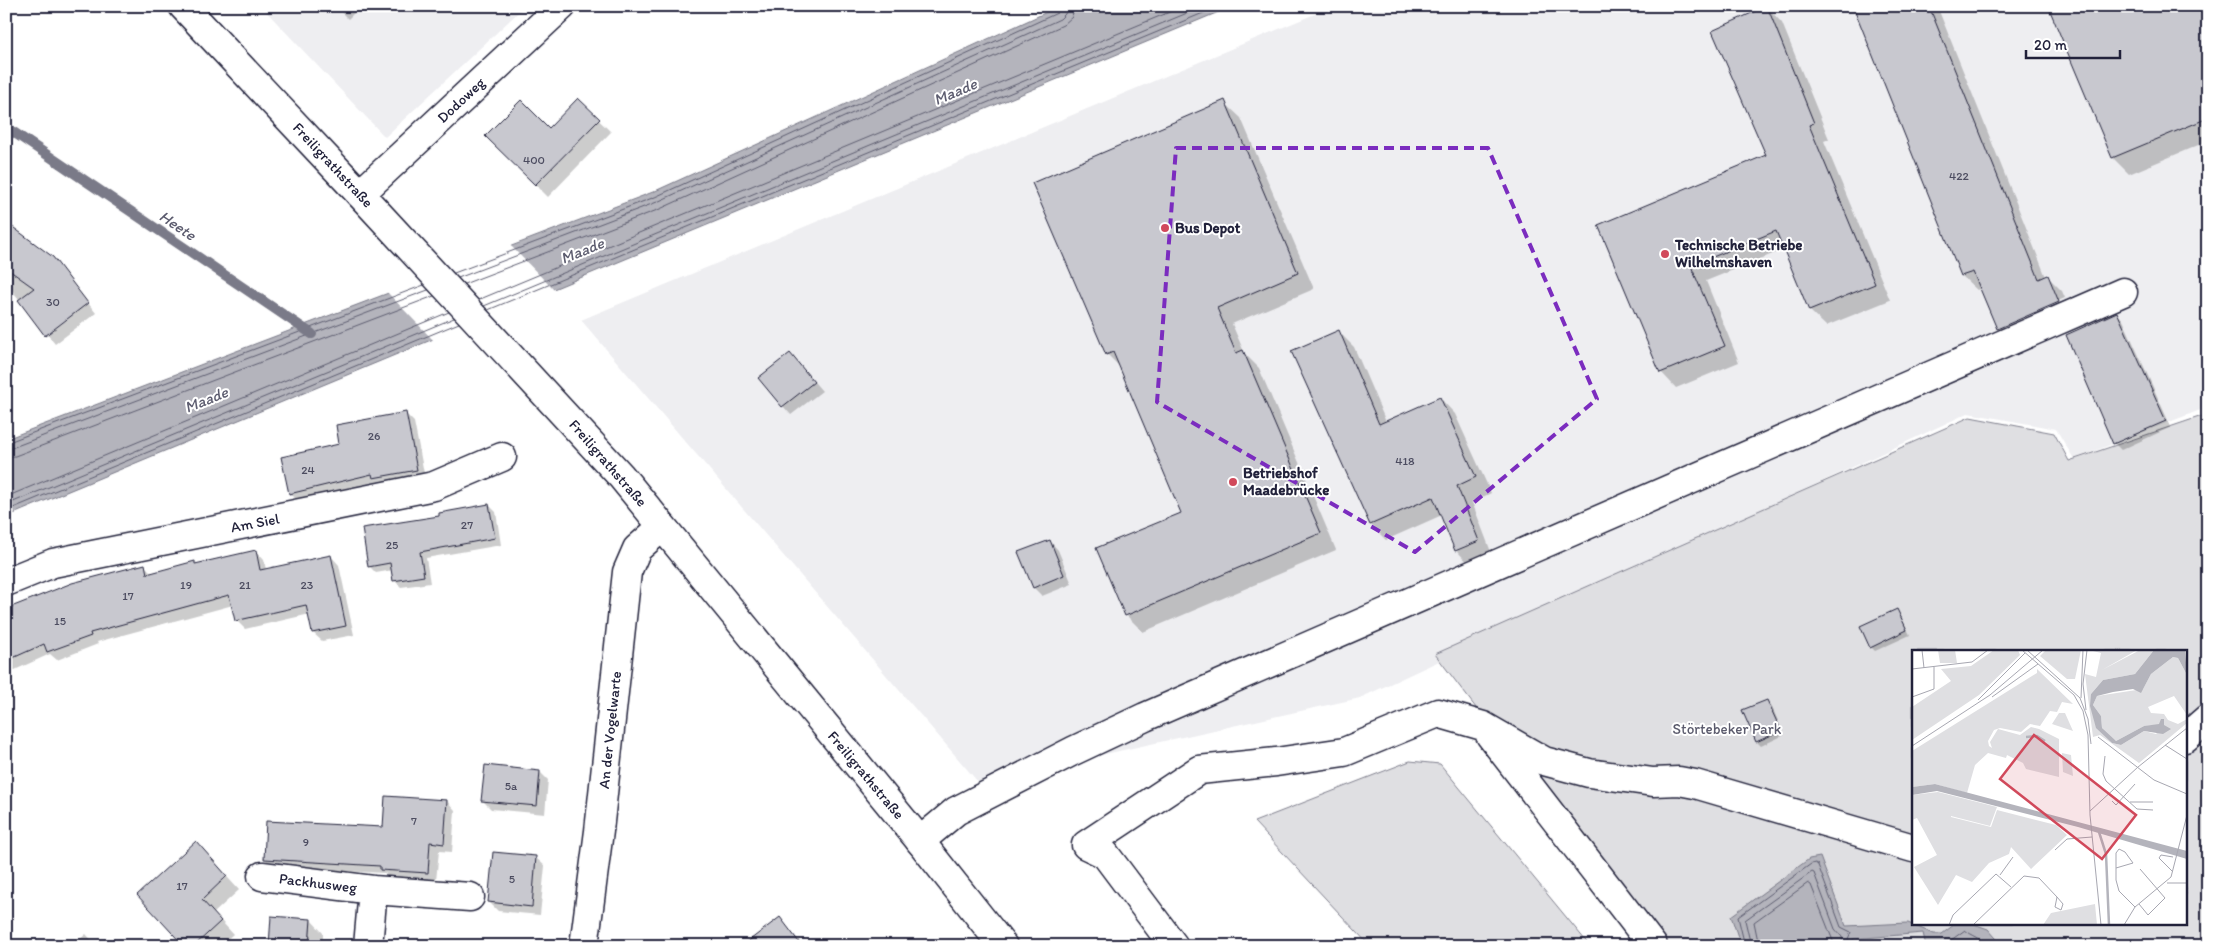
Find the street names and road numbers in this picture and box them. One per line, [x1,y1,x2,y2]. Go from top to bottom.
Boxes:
street label: Dodoweg [433,73,489,127]
street label: Freiligrathstraße [289,119,377,211]
street label: Freiligrathstraße [565,416,651,510]
street label: Am Siel [229,509,282,537]
street label: An der Vogelwarte [595,670,625,790]
street label: Freiligrathstraße [824,727,908,823]
street label: Packhusweg [278,869,358,897]

